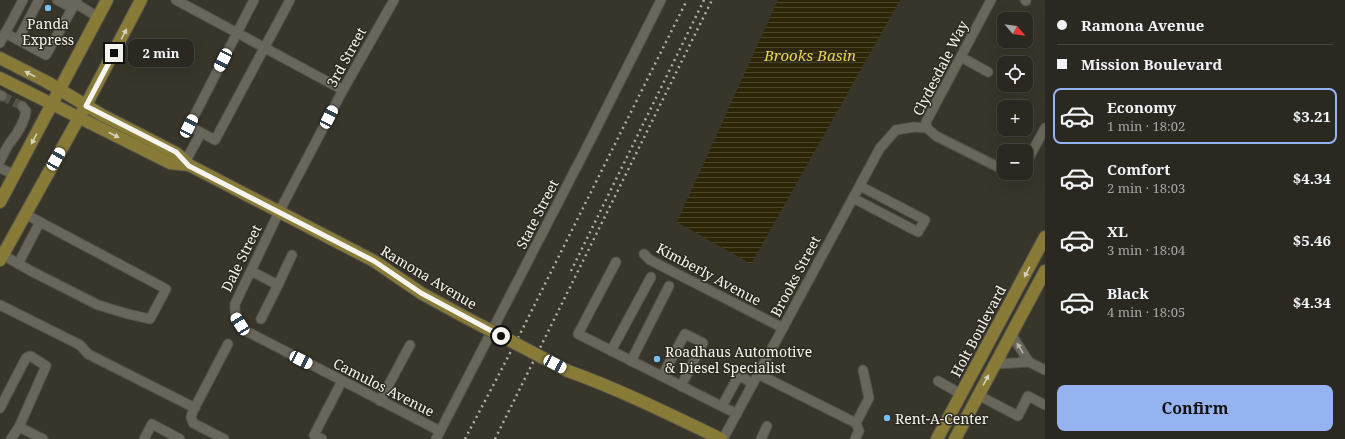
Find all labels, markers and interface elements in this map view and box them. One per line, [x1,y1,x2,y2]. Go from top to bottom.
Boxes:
marker: Panda Express [43,3,53,13]
north arrow [997,12,1033,48]
map controls [997,12,1033,180]
place label: Panda Express [22,14,74,49]
text: Ramona Avenue [1081,15,1204,35]
street label: Clydesdale Way [908,17,972,119]
street label: 3rd Street [322,24,370,90]
one-way arrow [120,28,127,40]
callout: 2 min [128,39,194,67]
route end [105,44,123,62]
text: 2 min [143,44,179,62]
water label: Brooks Basin [763,45,856,65]
car [212,47,234,73]
text: Mission Boulevard [1081,54,1222,74]
button: locate [997,56,1033,92]
one-way arrow [25,71,36,77]
text: Economy [1107,97,1176,117]
icon: car [1059,98,1095,134]
button: + [997,100,1033,136]
car [318,104,340,130]
text: $3.21 [1293,106,1331,126]
car [178,113,200,139]
text: 1 min · 18:02 [1107,117,1185,135]
one-way arrow [108,132,120,138]
one-way arrow [31,133,37,145]
button: − [997,144,1033,180]
car [45,146,67,172]
text: Comfort [1107,159,1170,179]
icon: car [1059,160,1095,196]
text: $4.34 [1293,168,1331,188]
street label: State Street [511,176,563,252]
text: 2 min · 18:03 [1107,179,1185,197]
street label: Dale Street [217,221,265,295]
text: XL [1107,221,1128,241]
icon: car [1059,222,1095,258]
text: $5.46 [1293,230,1331,250]
street label: Brooks Street [766,232,824,320]
street label: Kimberly Avenue [653,238,765,310]
street label: Ramona Avenue [377,241,481,313]
text: 3 min · 18:04 [1107,241,1185,259]
one-way arrow [1023,266,1030,278]
street label: Holt Boulevard [946,282,1010,380]
text: Black [1107,283,1149,303]
icon: car [1059,284,1095,320]
text: $4.34 [1293,292,1331,312]
text: 4 min · 18:05 [1107,303,1185,321]
car [229,311,251,337]
route start [492,327,510,345]
place label: Roadhaus Automotive & Diesel Specialist [665,342,812,377]
one-way arrow [1016,343,1024,353]
car [288,349,314,371]
street label: Camulos Avenue [330,353,438,421]
car [542,353,568,375]
marker: Roadhaus Automotive & Diesel Specialist [652,354,662,364]
one-way arrow [983,374,990,386]
button: Confirm [1057,385,1333,431]
place label: Rent-A-Center [895,409,989,428]
marker: Rent-A-Center [882,413,892,423]

